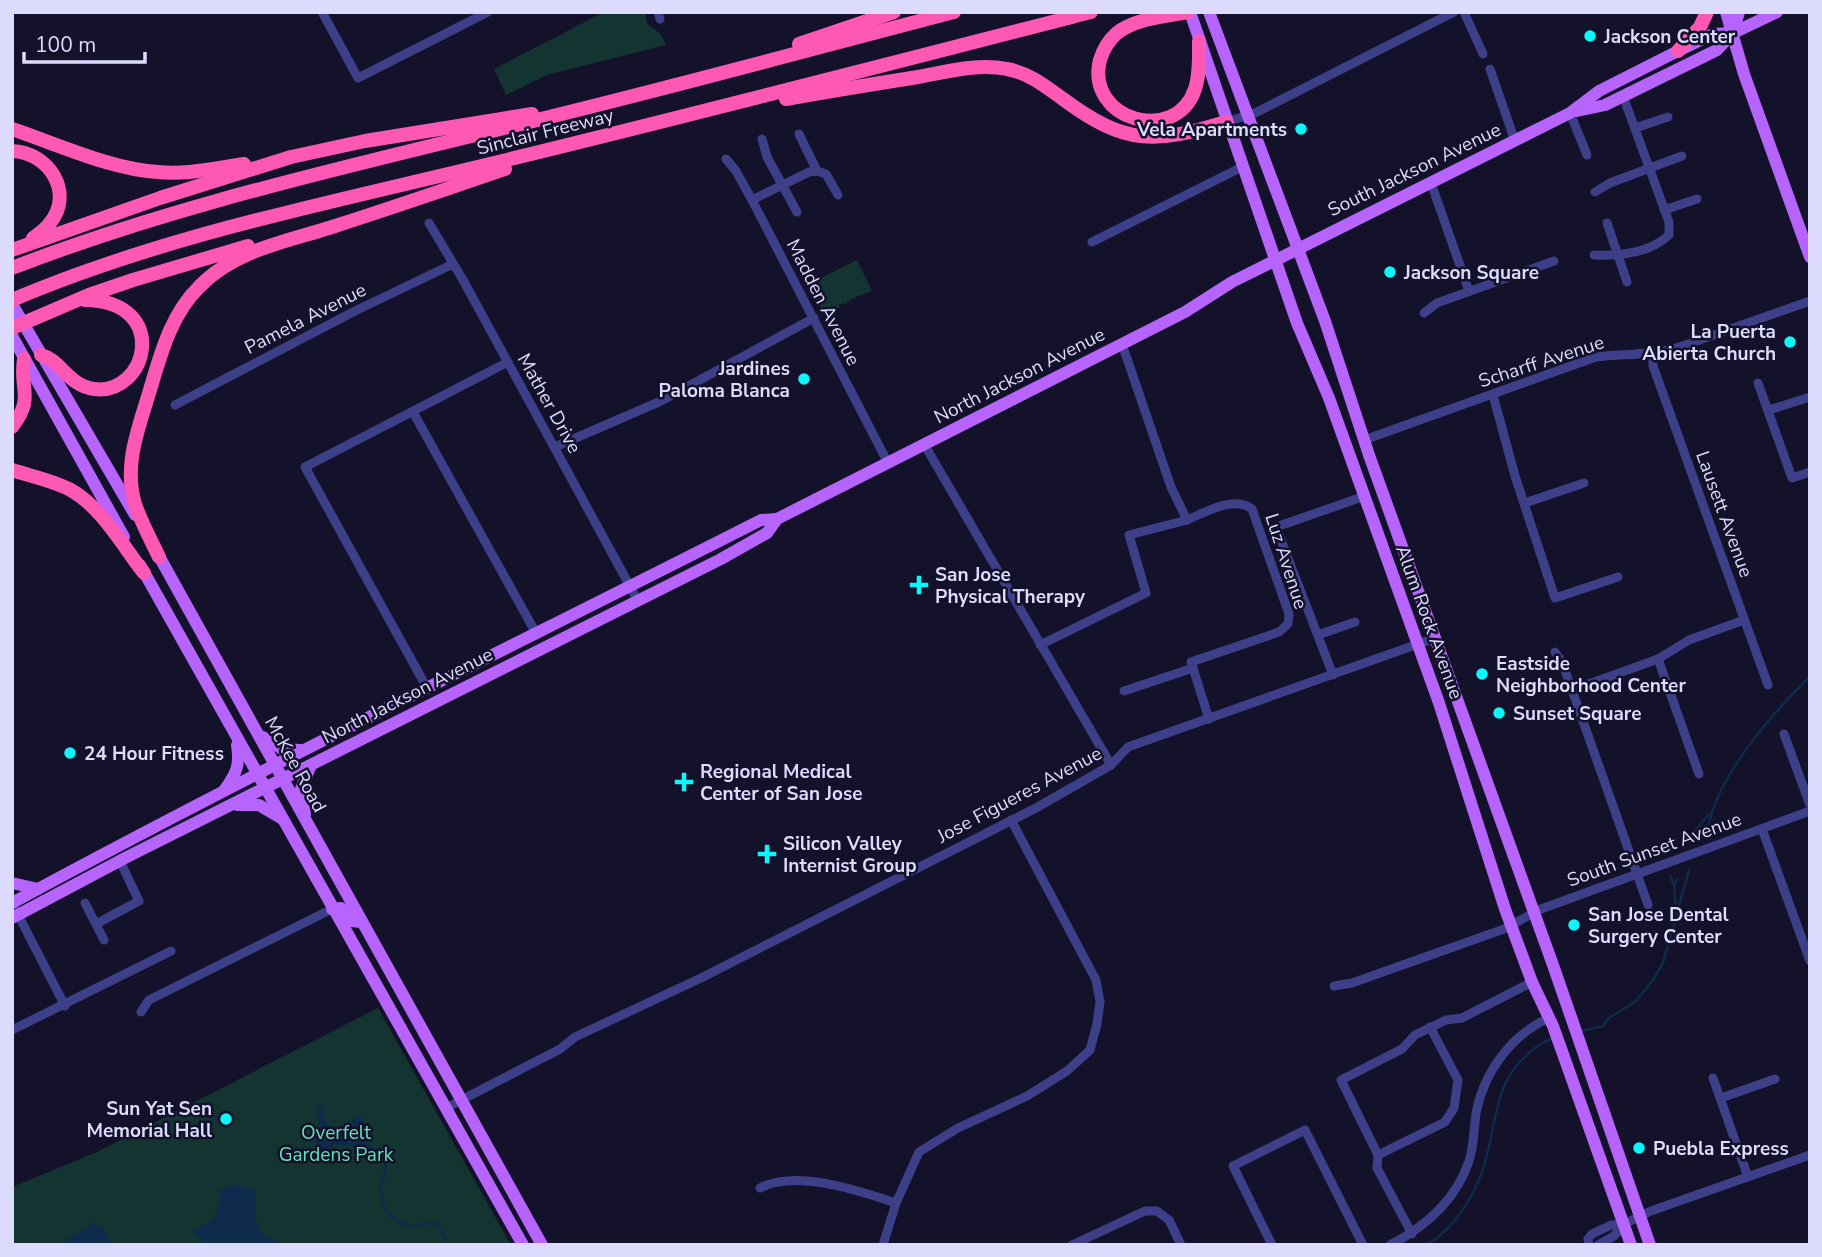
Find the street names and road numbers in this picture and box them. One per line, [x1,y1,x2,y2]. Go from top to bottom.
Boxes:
street label: Sinclair Freeway [474,102,617,162]
street label: South Jackson Avenue [1324,117,1505,223]
street label: Madden Avenue [780,235,866,370]
street label: Pamela Avenue [240,277,371,361]
street label: North Jackson Avenue [930,321,1109,430]
street label: Scharff Avenue [1475,329,1607,394]
street label: Mather Drive [511,349,587,458]
street label: Lausett Avenue [1689,447,1759,581]
street label: Luz Avenue [1258,510,1314,612]
street label: Alum Rock Avenue [1389,542,1469,703]
street label: North Jackson Avenue [318,641,497,750]
street label: McKee Road [258,712,332,817]
street label: Jose Figueres Avenue [932,740,1106,850]
street label: South Sunset Avenue [1564,806,1745,894]

